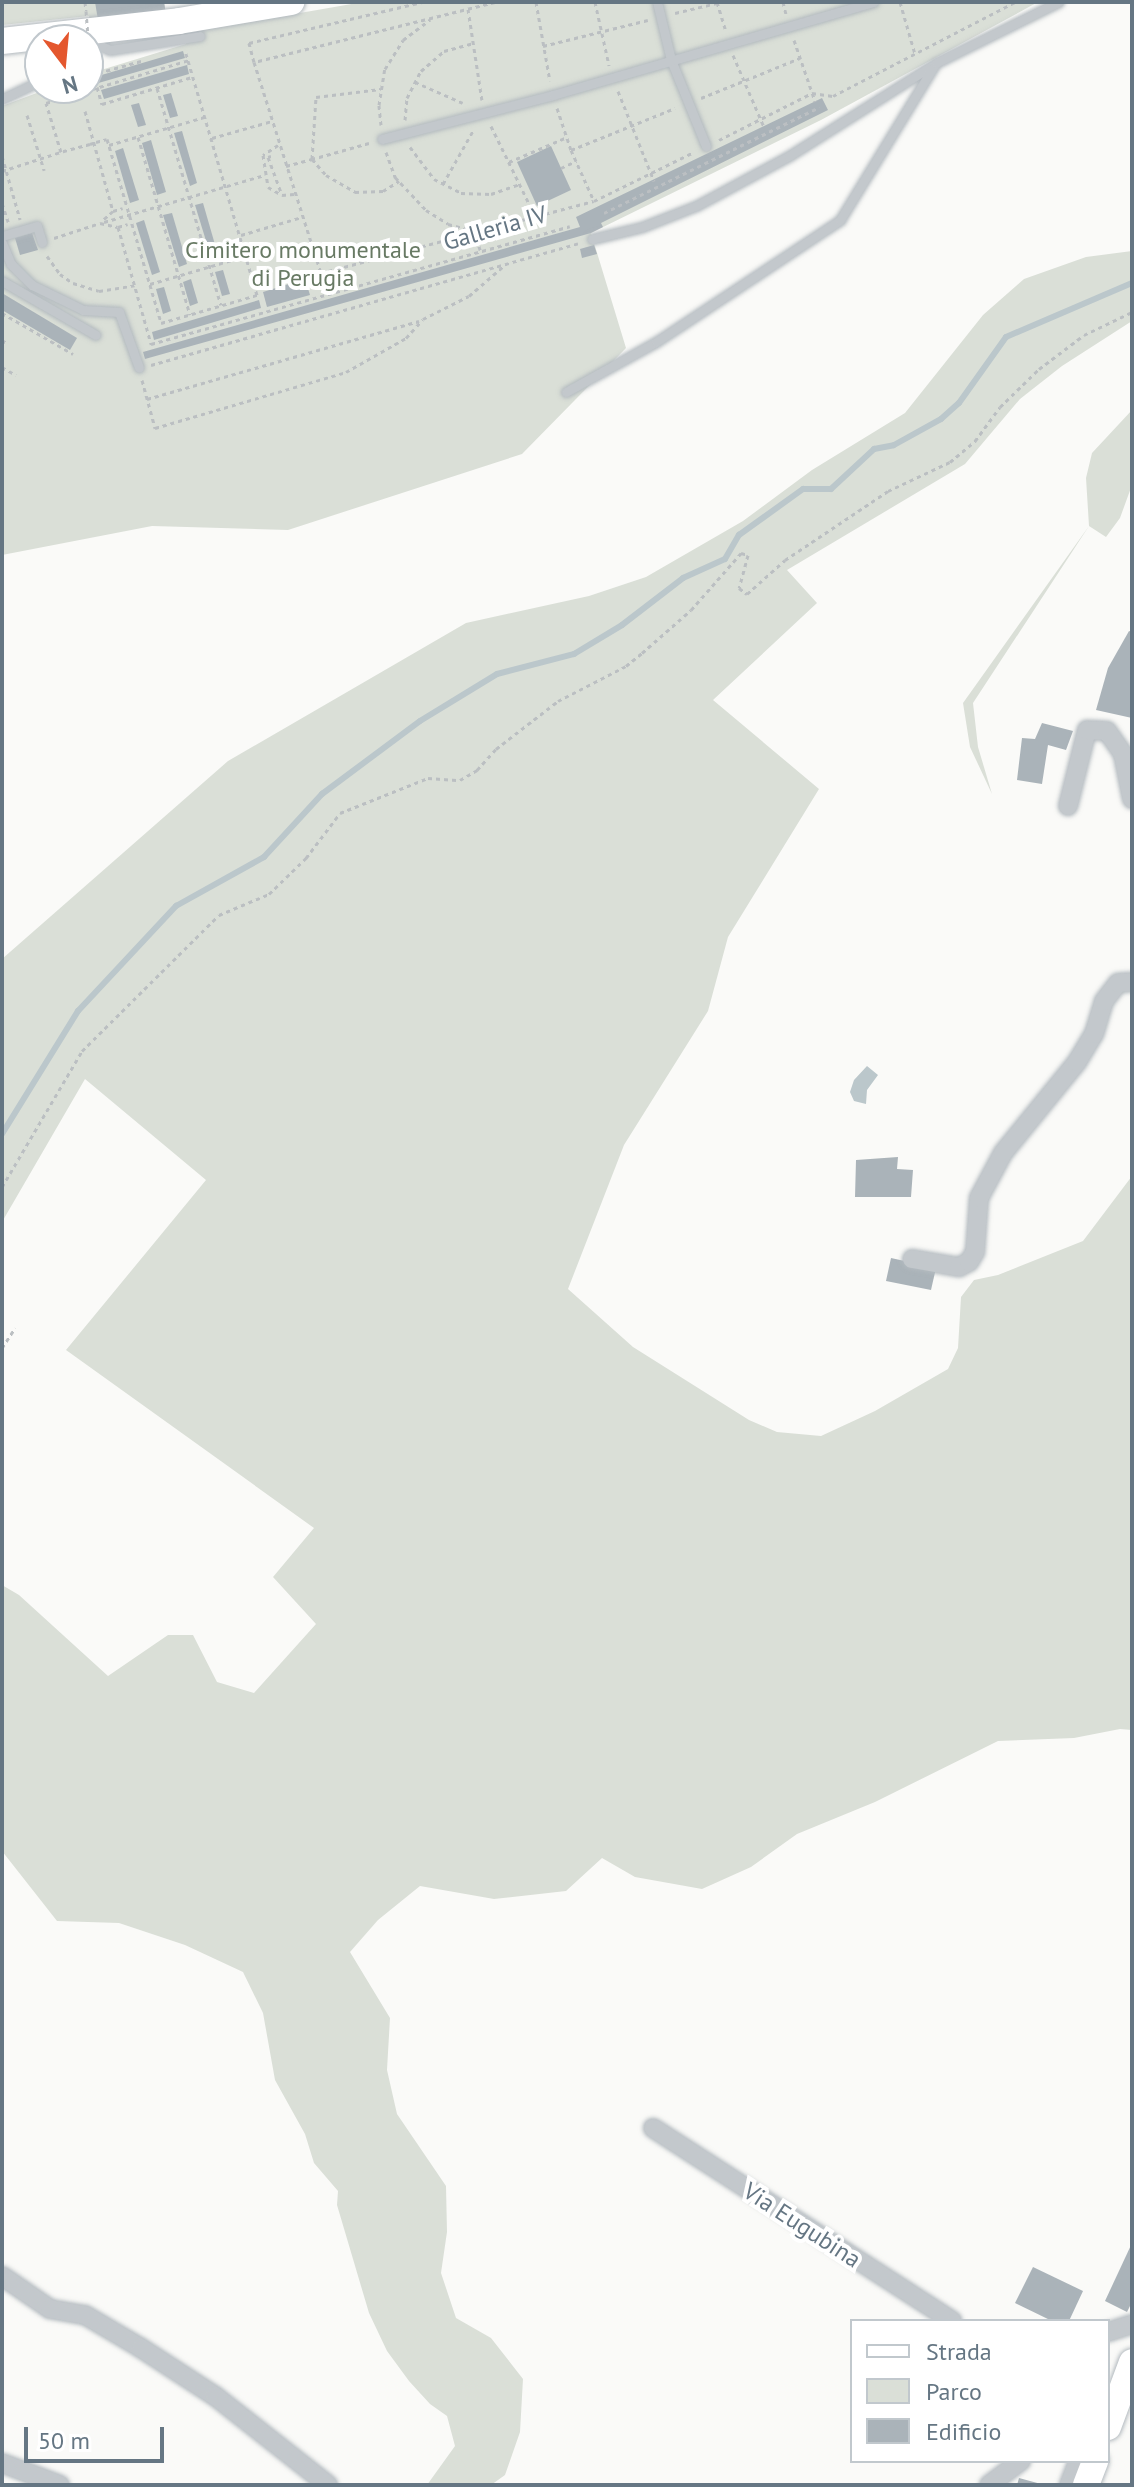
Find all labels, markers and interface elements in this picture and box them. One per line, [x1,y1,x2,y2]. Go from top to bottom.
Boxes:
north arrow [24,24,104,104]
text: N [59,70,81,101]
street label: Galleria IV [440,200,550,256]
park label: Cimitero monumentale di Perugia [185,236,421,292]
street label: Via Eugubina [738,2176,866,2274]
legend [850,2319,1110,2463]
text: Strada [926,2336,992,2367]
text: Parco [926,2376,982,2407]
scale bar [28,2411,168,2461]
text: Edificio [926,2416,1001,2447]
text: 50 m [38,2425,90,2456]

